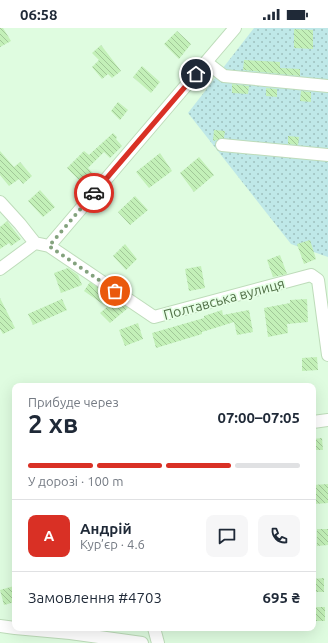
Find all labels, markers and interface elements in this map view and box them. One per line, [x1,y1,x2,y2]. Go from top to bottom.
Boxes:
text: 06:58 [20,6,58,23]
pin [179,57,213,91]
icon: home [185,63,207,85]
courier [74,173,114,213]
icon: car [83,182,105,204]
pin [98,274,132,308]
street label: Полтавська вулиця [162,275,286,323]
icon: bag [104,280,126,302]
text: Прибуде через [28,395,119,409]
text: 2 хв [28,409,78,438]
text: 07:00–07:05 [217,409,300,426]
text: У дорозі · 100 m [28,474,123,488]
button: chat [206,515,248,557]
button: phone [258,515,300,557]
text: Андрій [80,520,132,537]
text: А [44,527,54,544]
text: Кур’єр · 4.6 [80,537,145,551]
text: Замовлення #4703 [28,589,162,606]
text: 695 ₴ [263,589,300,606]

